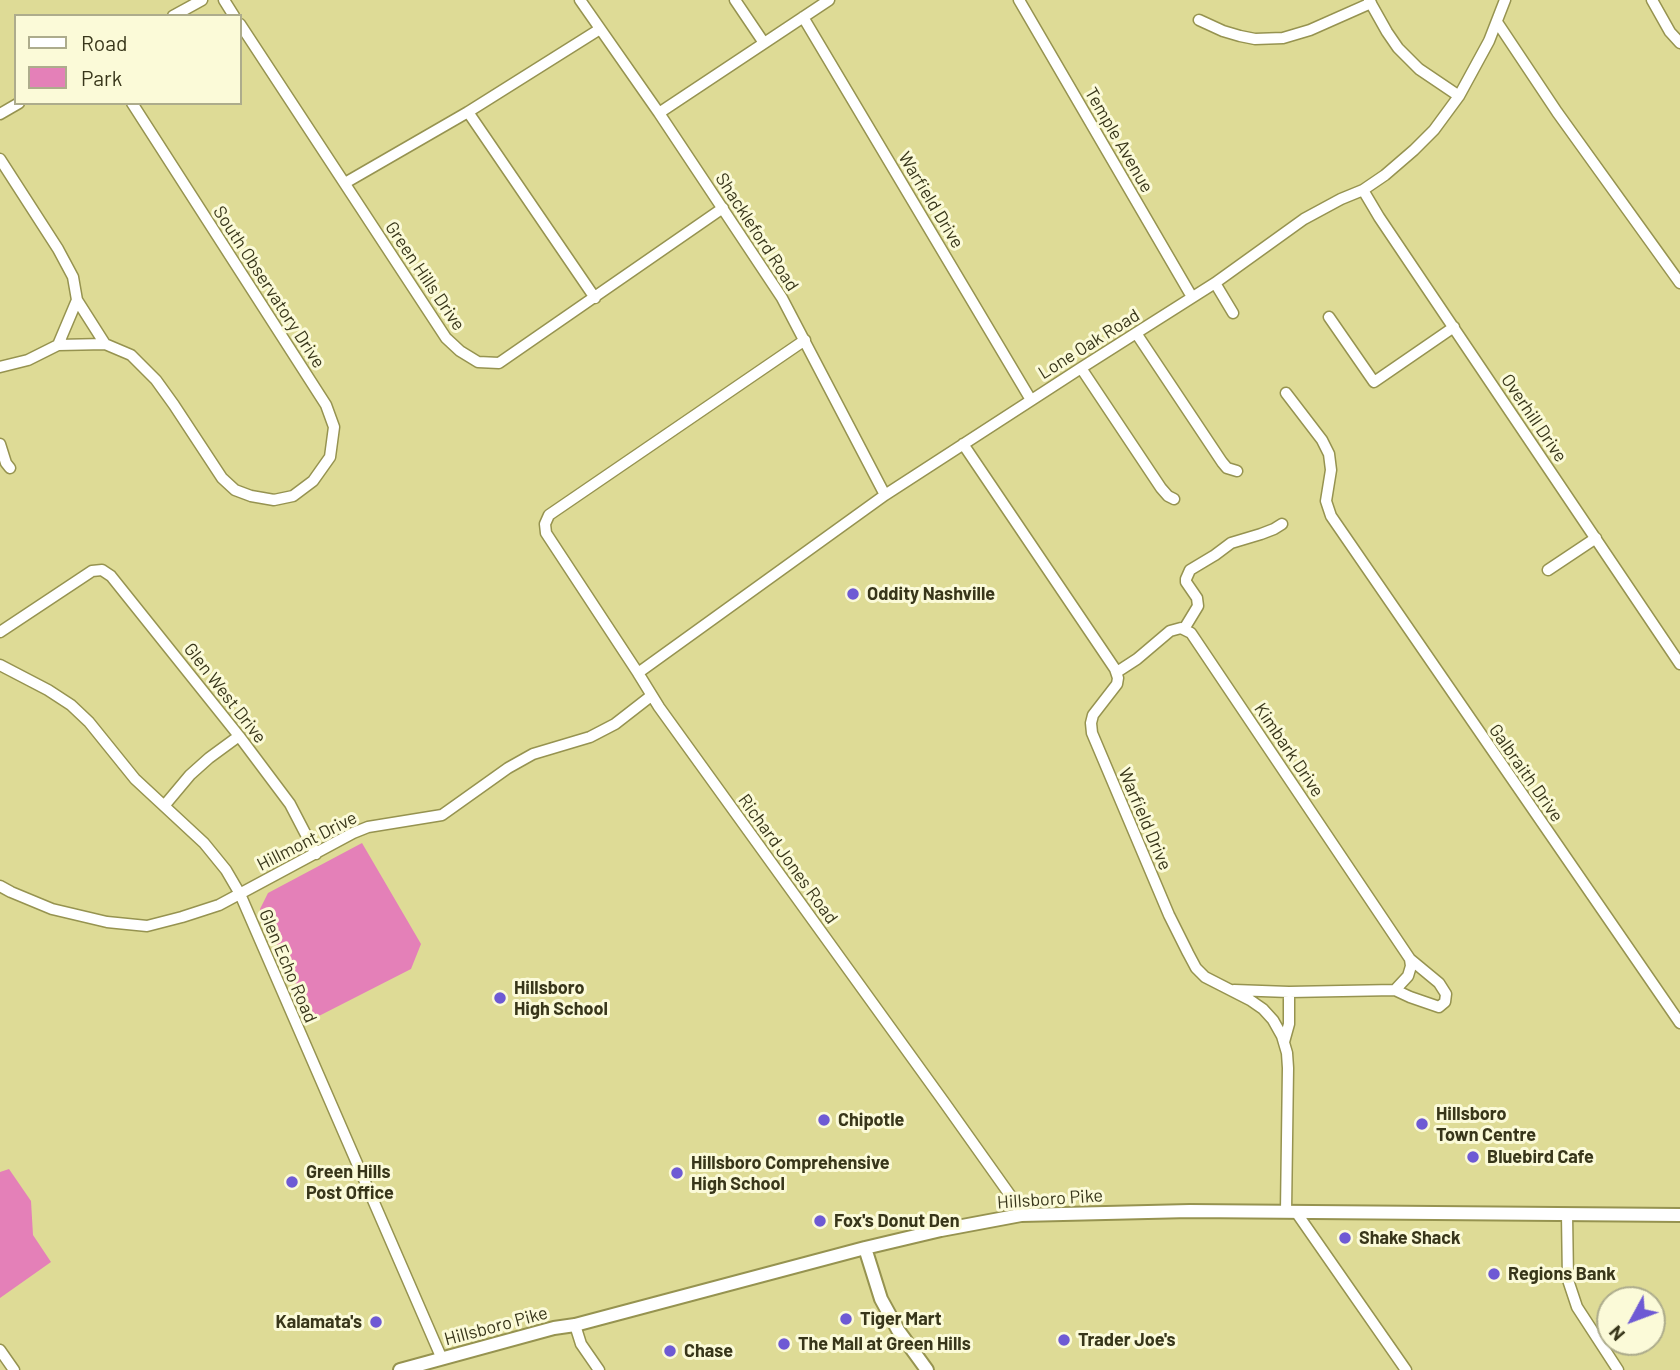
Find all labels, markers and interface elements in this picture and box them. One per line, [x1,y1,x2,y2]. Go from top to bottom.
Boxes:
legend [14,14,242,105]
text: Road [81,30,127,55]
text: Park [81,65,122,90]
street label: Temple Avenue [1080,84,1158,196]
street label: Warfield Drive [894,148,968,252]
street label: Shackleford Road [711,169,803,295]
street label: South Observatory Drive [209,202,329,372]
street label: Green Hills Drive [381,217,469,335]
street label: Lone Oak Road [1034,304,1144,384]
street label: Overhill Drive [1497,370,1571,466]
place label: Oddity Nashville [867,583,995,605]
marker: Oddity Nashville [845,586,861,602]
street label: Glen West Drive [179,639,271,747]
street label: Kimbark Drive [1250,699,1328,801]
street label: Galbraith Drive [1484,720,1568,826]
street label: Warfield Drive [1114,765,1176,873]
street label: Richard Jones Road [734,790,842,928]
street label: Hillmont Drive [253,807,361,875]
street label: Glen Echo Road [254,906,322,1026]
place label: Hillsboro High School [514,977,608,1020]
marker: Hillsboro High School [492,990,508,1006]
place label: Hillsboro Town Centre [1436,1103,1536,1146]
place label: Chipotle [838,1109,904,1131]
marker: Chipotle [816,1112,832,1128]
marker: Hillsboro Town Centre [1414,1116,1430,1132]
place label: Bluebird Cafe [1487,1146,1594,1168]
marker: Bluebird Cafe [1465,1149,1481,1165]
place label: Hillsboro Comprehensive High School [691,1152,890,1194]
place label: Green Hills Post Office [306,1161,394,1204]
marker: Hillsboro Comprehensive High School [669,1165,685,1181]
marker: Green Hills Post Office [284,1174,300,1190]
street label: Hillsboro Pike [996,1185,1104,1213]
place label: Fox's Donut Den [834,1210,960,1232]
marker: Fox's Donut Den [812,1213,828,1229]
place label: Shake Shack [1359,1227,1461,1249]
marker: Shake Shack [1337,1230,1353,1246]
place label: Regions Bank [1508,1263,1616,1285]
marker: Regions Bank [1486,1266,1502,1282]
north arrow [1596,1286,1666,1356]
street label: Hillsboro Pike [442,1302,550,1350]
place label: Tiger Mart [860,1308,942,1330]
place label: Kalamata's [275,1311,362,1333]
marker: Tiger Mart [838,1311,854,1327]
marker: Kalamata's [368,1314,384,1330]
text: N [1603,1321,1629,1346]
place label: Trader Joe's [1078,1329,1176,1351]
marker: Trader Joe's [1056,1332,1072,1348]
place label: The Mall at Green Hills [798,1333,971,1355]
marker: The Mall at Green Hills [776,1336,792,1352]
place label: Chase [684,1340,733,1362]
marker: Chase [662,1343,678,1359]

